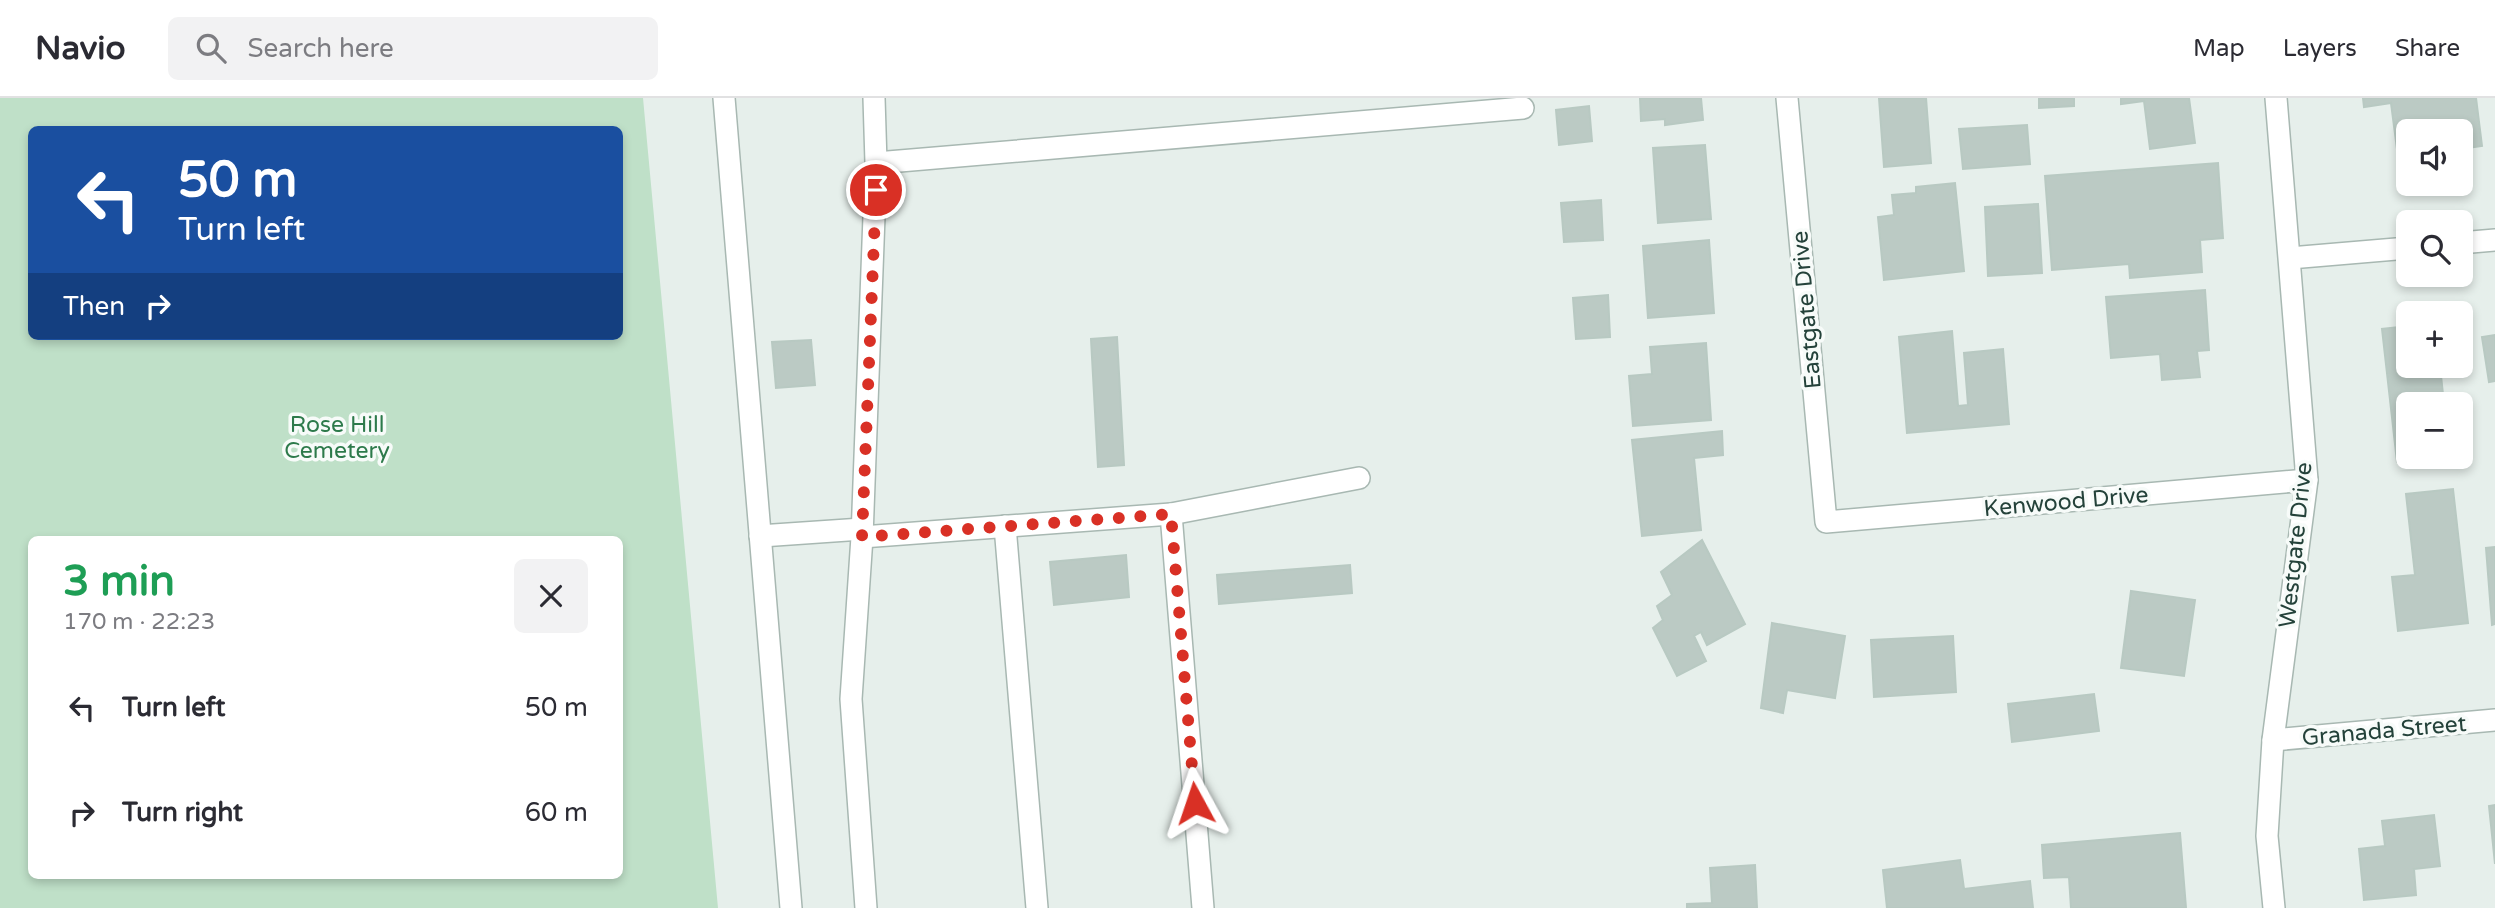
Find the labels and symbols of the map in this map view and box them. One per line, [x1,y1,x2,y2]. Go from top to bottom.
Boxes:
pin [846,160,906,220]
street label: Eastgate Drive [1786,230,1828,390]
park label: Rose Hill Cemetery [284,411,390,465]
street label: Westgate Drive [2273,461,2319,629]
street label: Kenwood Drive [1982,481,2150,523]
street label: Granada Street [2301,710,2468,752]
position arrow [1158,766,1232,840]

